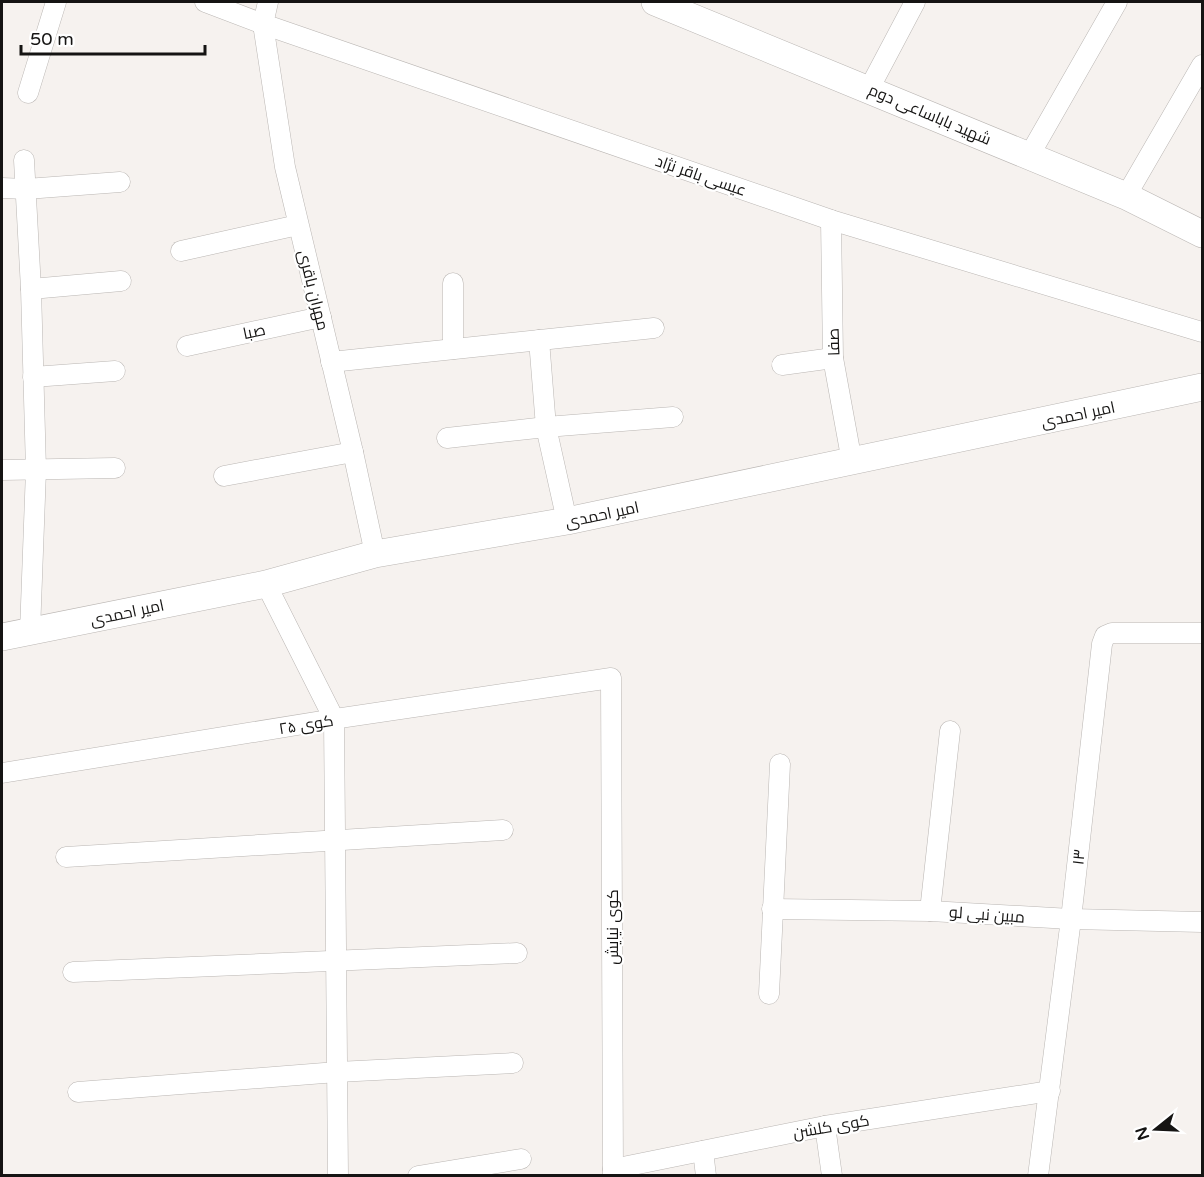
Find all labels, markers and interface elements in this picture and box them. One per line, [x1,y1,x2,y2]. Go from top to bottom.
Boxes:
scale bar [21,18,206,56]
text: 50 m [30,28,74,50]
street label: شهید باباساعی دوم [865,80,994,151]
street label: عیسی باقر نژاد [652,151,749,201]
street label: مهران باقری [293,248,333,333]
street label: صبا [241,320,267,344]
street label: صفا [824,328,844,356]
street label: امیر احمدی [1039,397,1117,433]
street label: امیر احمدی [563,497,641,533]
street label: امیر احمدی [88,595,166,631]
street label: کوی ۲۵ [277,711,335,739]
street label: ۱۳ [1068,848,1090,866]
street label: کوی نیایش [603,889,623,965]
street label: مبین نبی لو [948,902,1026,928]
north arrow [1126,1099,1186,1159]
street label: کوی کلشن [791,1110,871,1144]
text: N [1131,1124,1154,1143]

